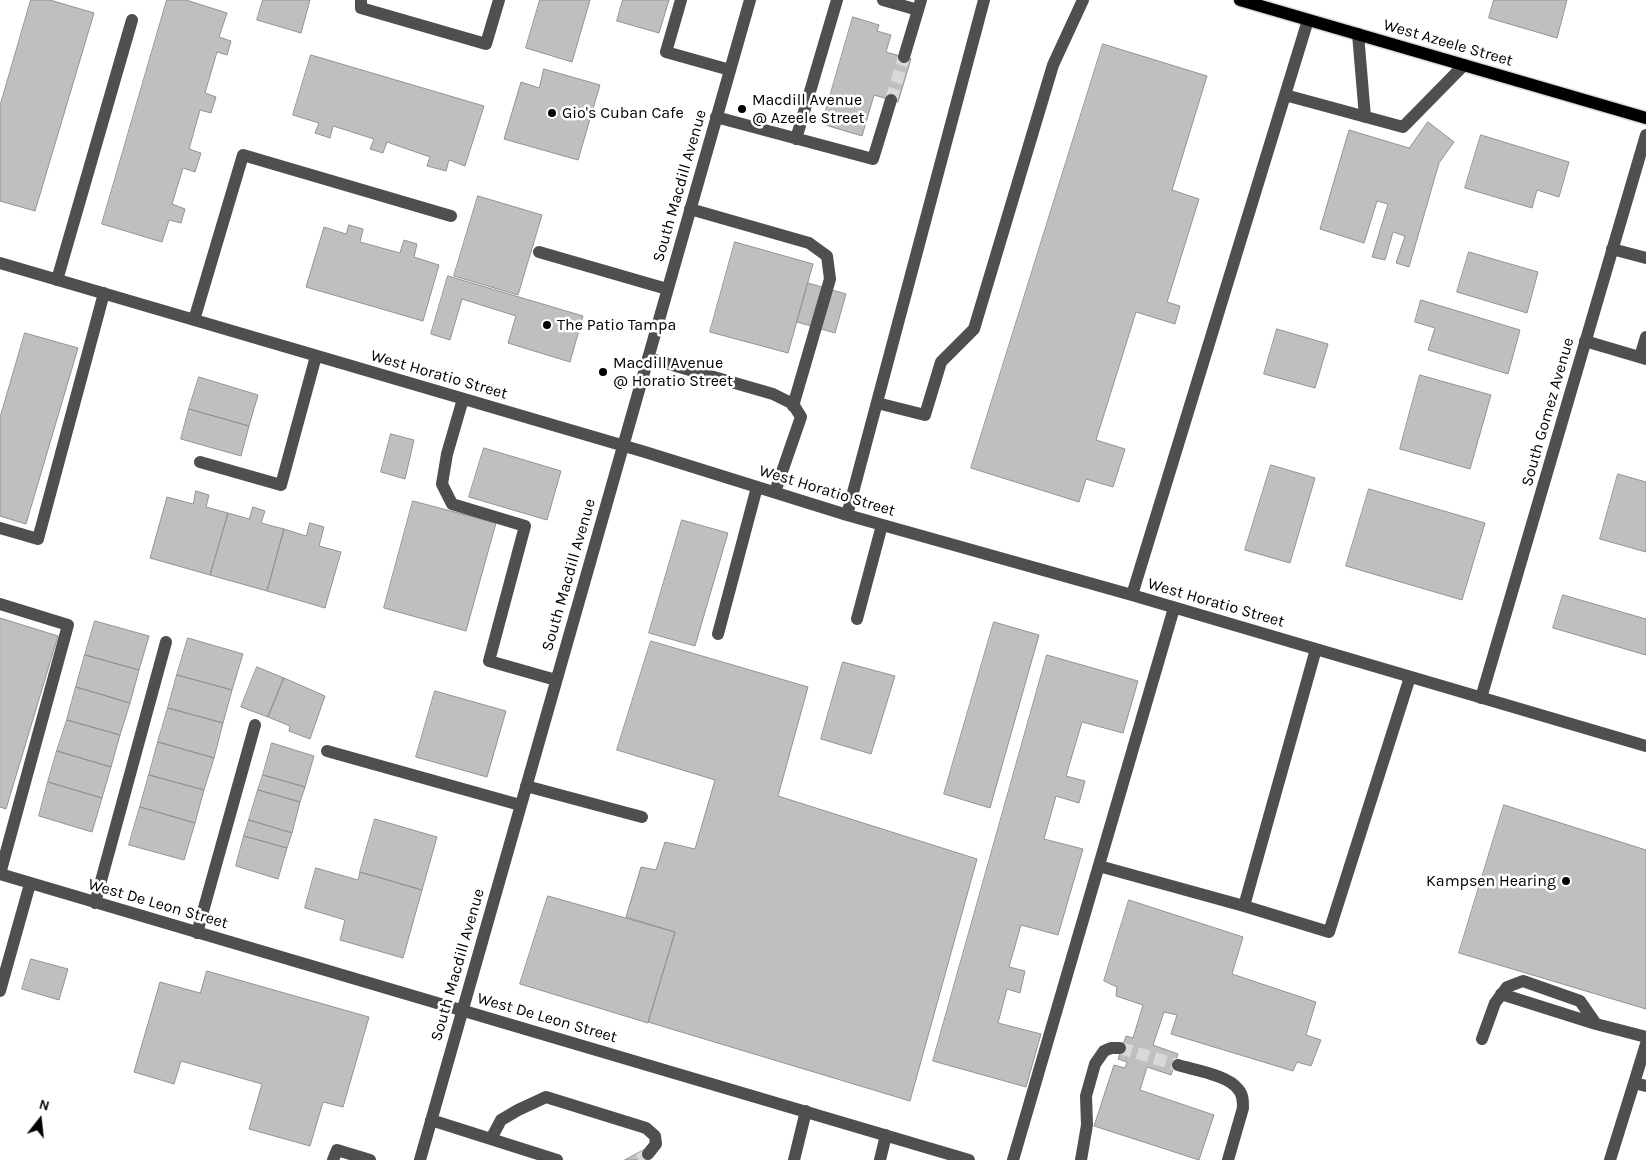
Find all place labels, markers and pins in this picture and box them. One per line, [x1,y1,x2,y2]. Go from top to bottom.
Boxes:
place label: Macdill Avenue @ Azeele Street [752,90,864,128]
place label: Gio's Cuban Cafe [562,103,684,123]
marker: Macdill Avenue @ Azeele Street [736,103,748,115]
marker: Gio's Cuban Cafe [546,107,558,119]
place label: The Patio Tampa [557,315,676,335]
marker: The Patio Tampa [541,319,553,331]
place label: Macdill Avenue @ Horatio Street [613,353,733,391]
marker: Macdill Avenue @ Horatio Street [597,366,609,378]
place label: Kampsen Hearing [1426,871,1556,891]
marker: Kampsen Hearing [1560,875,1572,887]

